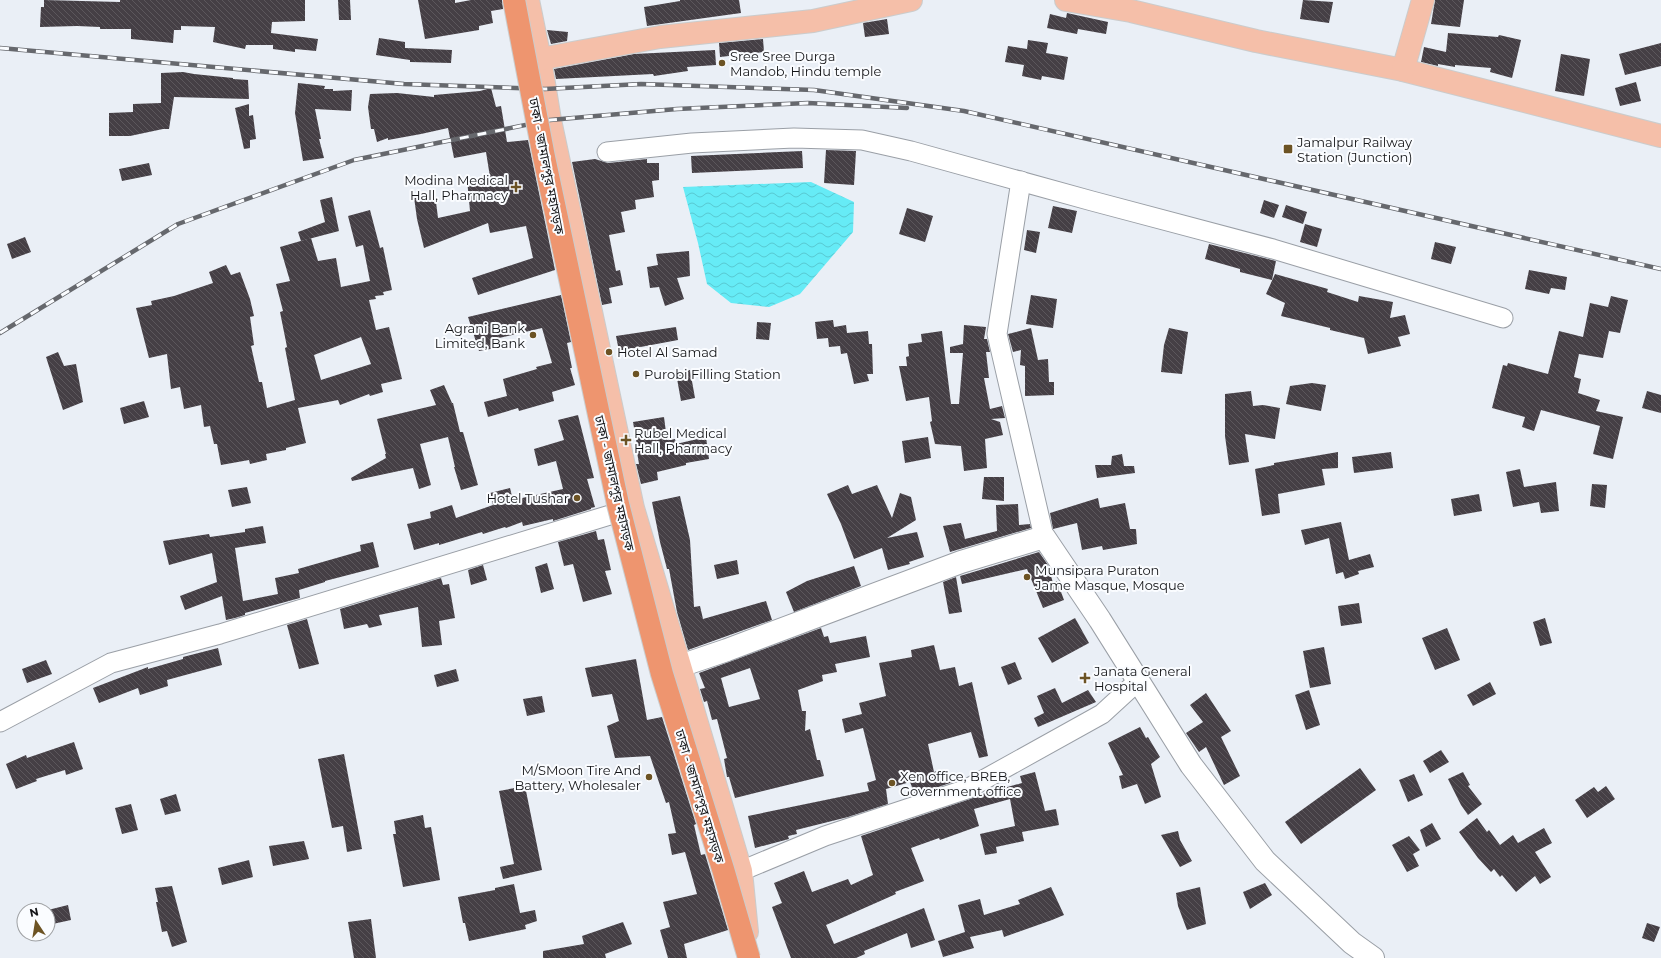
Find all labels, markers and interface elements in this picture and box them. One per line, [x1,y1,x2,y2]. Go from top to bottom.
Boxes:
place label: Sree Sree Durga Mandob, Hindu temple [730,48,881,79]
marker: Sree Sree Durga Mandob, Hindu temple [717,58,727,68]
street label: ঢাকা - জামালপুর মহাসড়ক [525,95,568,236]
place label: Jamalpur Railway Station (Junction) [1296,134,1413,165]
marker: Jamalpur Railway Station (Junction) [1282,143,1294,155]
place label: Modina Medical Hall, Pharmacy [404,172,509,203]
marker: Modina Medical Hall, Pharmacy [511,182,521,192]
place label: Agrani Bank Limited, Bank [435,320,525,351]
marker: Agrani Bank Limited, Bank [528,330,538,340]
place label: Hotel Al Samad [617,344,718,360]
marker: Hotel Al Samad [604,347,614,357]
place label: Purobi Filling Station [644,366,781,382]
marker: Purobi Filling Station [631,369,641,379]
street label: ঢাকা - জামালপুর মহাসড়ক [590,413,638,553]
place label: Rubel Medical Hall, Pharmacy [634,425,733,456]
marker: Rubel Medical Hall, Pharmacy [621,435,631,445]
place label: Hotel Tushar [486,490,569,506]
marker: Hotel Tushar [572,493,582,503]
place label: Munsipara Puraton Jame Masque, Mosque [1034,562,1185,593]
marker: Munsipara Puraton Jame Masque, Mosque [1022,572,1032,582]
place label: Janata General Hospital [1093,663,1191,694]
marker: Janata General Hospital [1079,672,1091,684]
street label: ঢাকা - জামালপুর মহাসড়ক [671,726,728,865]
place label: M/SMoon Tire And Battery, Wholesaler [515,762,641,793]
place label: Xen office, BREB, Government office [900,768,1021,799]
marker: M/SMoon Tire And Battery, Wholesaler [644,772,654,782]
marker: Xen office, BREB, Government office [887,778,897,788]
north arrow [16,902,56,942]
text: N [28,904,40,920]

